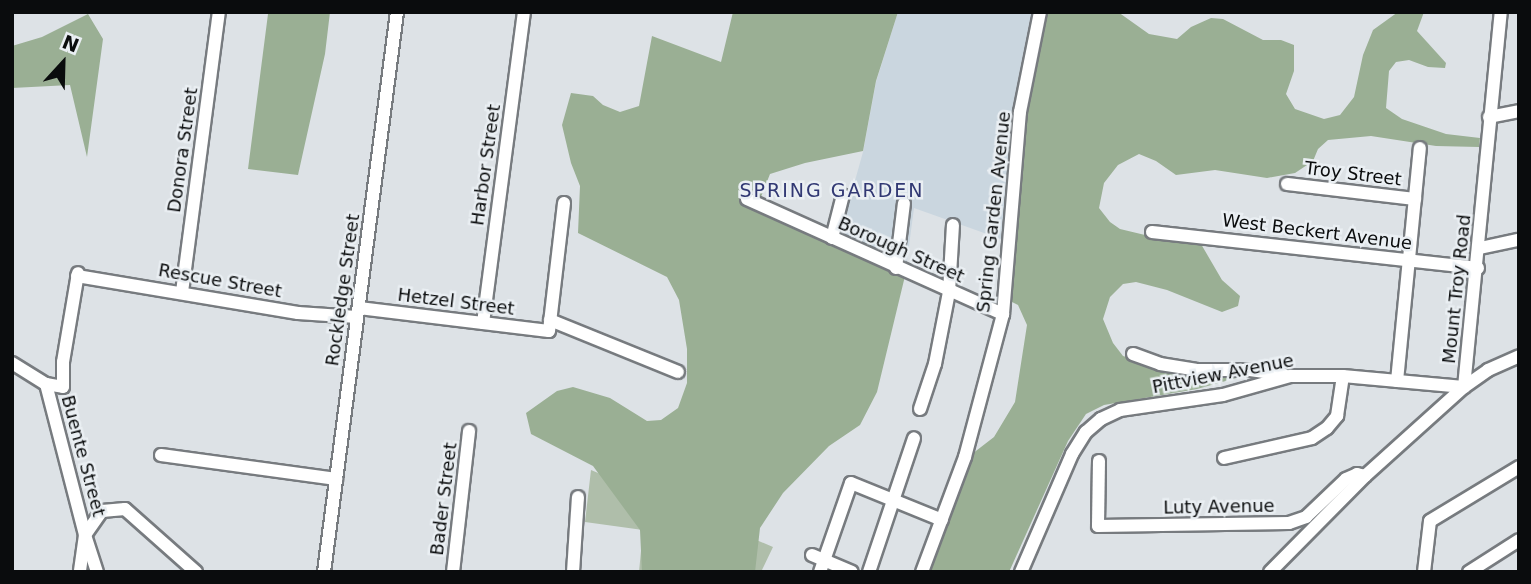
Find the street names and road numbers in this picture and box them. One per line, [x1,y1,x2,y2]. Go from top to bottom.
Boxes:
street label: Donora Street [164,86,202,214]
street label: Harbor Street [467,103,505,227]
street label: Spring Garden Avenue [973,110,1015,314]
street label: Troy Street [1303,157,1403,191]
street label: West Beckert Avenue [1221,210,1413,254]
street label: Borough Street [834,212,968,288]
street label: Rockledge Street [322,213,364,367]
street label: Mount Troy Road [1438,213,1476,365]
street label: Rescue Street [157,260,283,302]
street label: Hetzel Street [396,284,516,320]
street label: Pittview Avenue [1150,350,1296,398]
street label: Buente Street [56,393,110,519]
street label: Bader Street [426,441,462,557]
street label: Luty Avenue [1163,495,1275,519]

